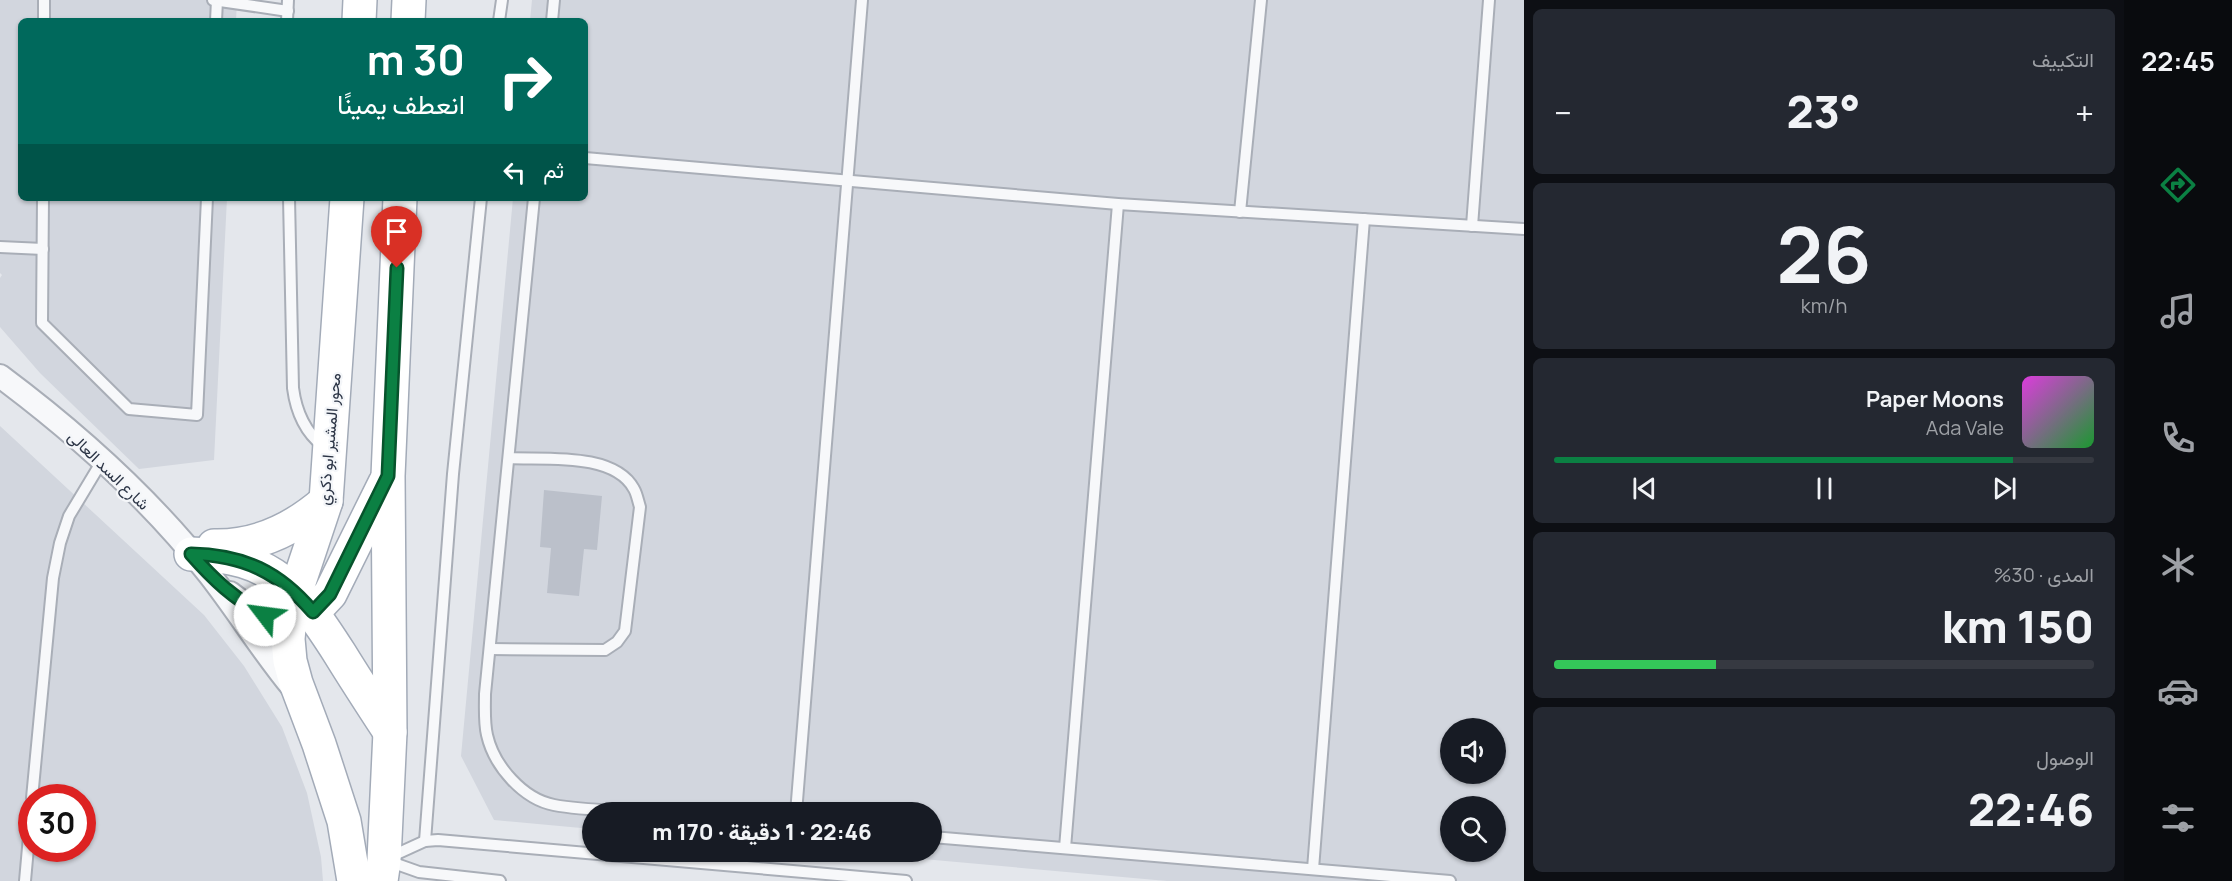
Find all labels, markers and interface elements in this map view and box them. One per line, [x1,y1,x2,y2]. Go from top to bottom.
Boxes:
text: 30 m [367,30,465,88]
icon: right [486,42,564,120]
text: 22:45 [2141,42,2215,79]
text: التكييف [2032,46,2094,73]
text: 23° [1786,80,1860,142]
text: انعطف يمينًا [337,85,465,122]
text: − [1554,90,1572,135]
text: + [2075,90,2094,135]
text: ثم [543,155,564,185]
icon: left [498,156,531,189]
icon: directions [2157,164,2199,206]
text: 26 [1777,200,1871,306]
pin [371,206,422,268]
icon: arrive [380,215,413,248]
icon: music [2157,290,2199,332]
text: km/h [1801,292,1847,319]
street label: محور المشير ابو ذكري [312,372,349,506]
text: Paper Moons [1866,384,2004,414]
text: Ada Vale [1926,414,2004,441]
icon: phone [2157,417,2199,459]
street label: شارع السد العالى [63,425,155,515]
icon: previous [1628,472,1661,505]
icon: pause [1808,472,1841,505]
icon: next [1988,472,2021,505]
icon: climate [2157,544,2199,586]
text: المدى · 30% [1994,561,2094,588]
position arrow [233,583,297,647]
text: 150 km [1942,595,2094,657]
icon: car [2157,670,2199,712]
map controls [1440,718,1506,862]
button: sound [1440,718,1506,784]
text: الوصول [2036,744,2094,771]
text: 22:46 [1968,778,2094,840]
speed limit sign: 30 [18,784,96,862]
button: search [1440,796,1506,862]
icon: filters [2157,797,2199,839]
text: 22:46 · 1 دقيقة · 170 m [652,817,872,847]

